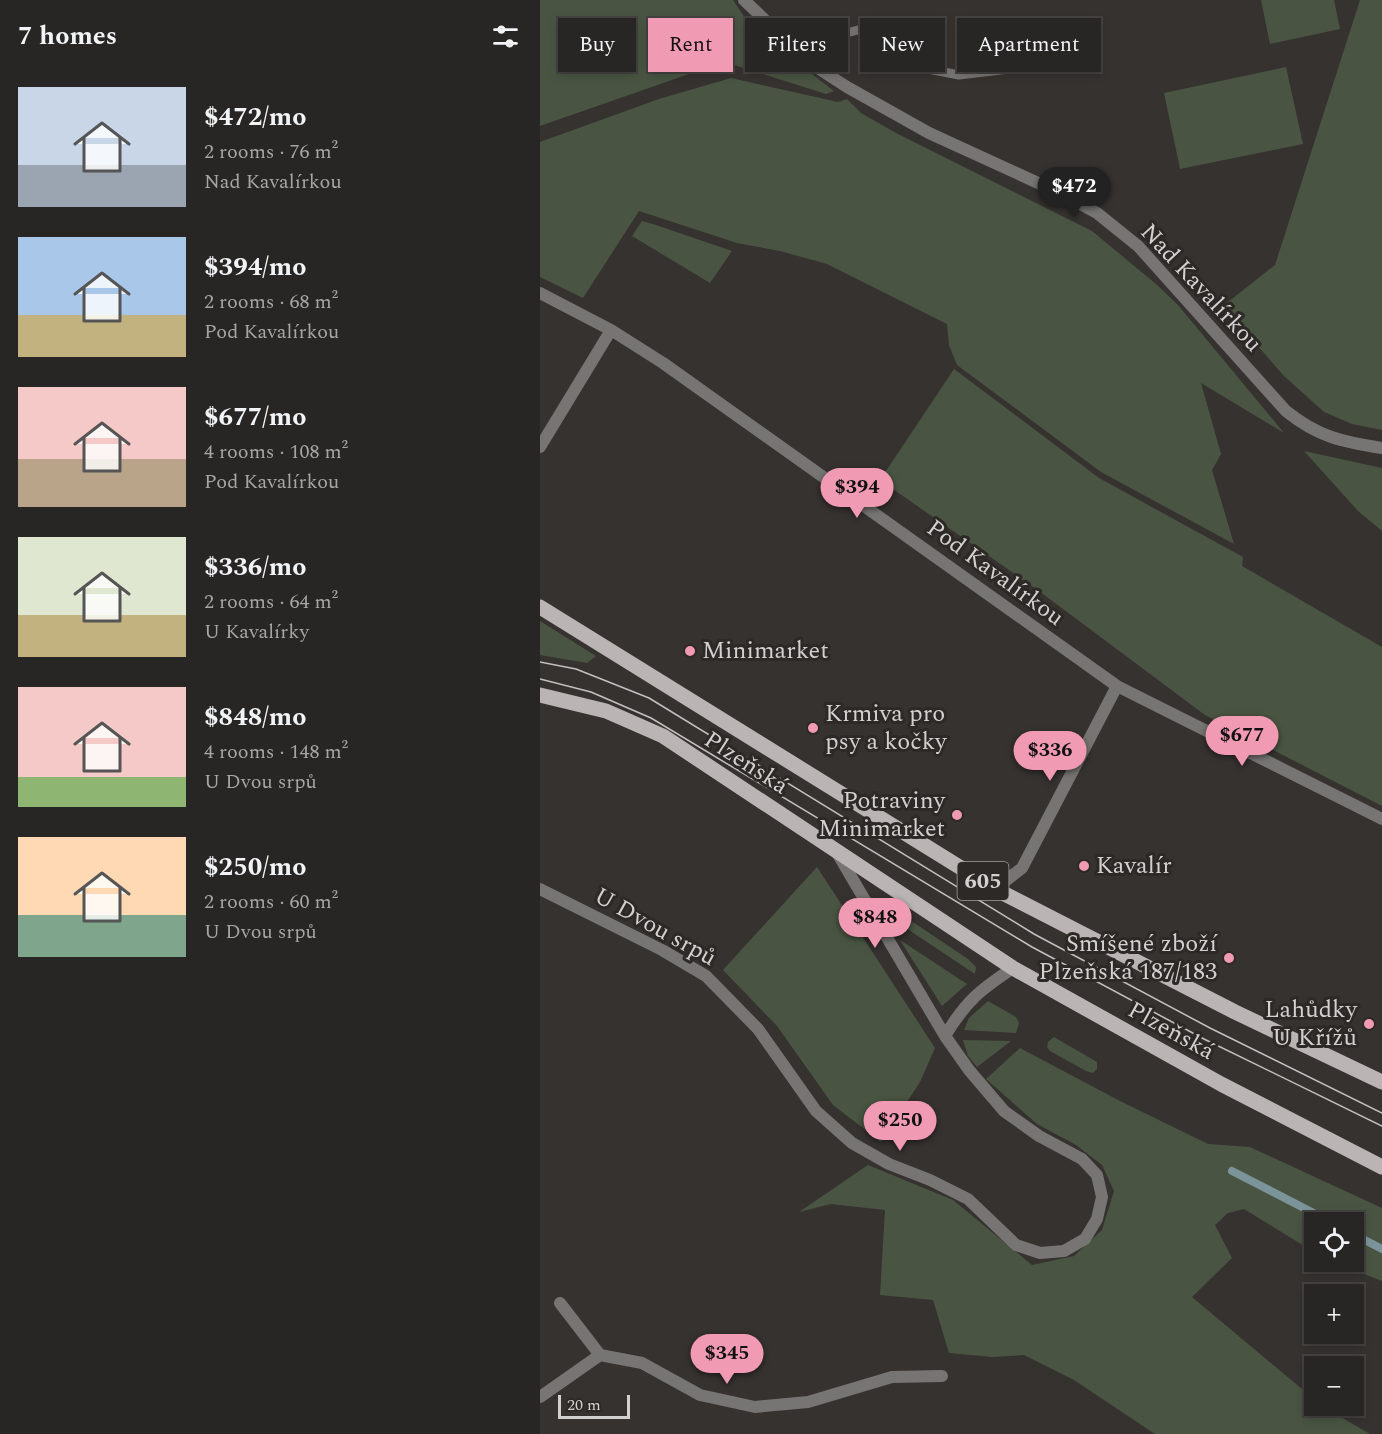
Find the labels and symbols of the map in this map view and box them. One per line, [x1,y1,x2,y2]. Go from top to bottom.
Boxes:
pin: $472 [1038,167,1110,218]
street label: Nad Kavalírkou [1132,215,1270,361]
pin: $394 [821,468,893,519]
street label: Pod Kavalírkou [919,511,1071,635]
place label: Minimarket [702,633,829,669]
marker: Minimarket [683,644,697,658]
place label: Krmiva pro psy a kočky [825,696,948,760]
pin: $677 [1206,716,1278,767]
marker: Krmiva pro psy a kočky [806,721,820,735]
street label: Plzeňská [697,722,796,804]
pin: $336 [1014,731,1086,782]
place label: Potraviny Minimarket [818,783,946,847]
marker: Potraviny Minimarket [950,808,964,822]
place label: Kavalír [1096,848,1172,884]
marker: Kavalír [1077,859,1091,873]
road number: 605 [958,862,1008,900]
street label: U Dvou srpů [587,878,723,976]
pin: $848 [839,898,911,949]
place label: Smíšené zboží Plzeňská 187/183 [1039,926,1218,990]
marker: Smíšené zboží Plzeňská 187/183 [1222,951,1236,965]
street label: Plzeňská [1121,992,1221,1070]
place label: Lahůdky U Křížů [1264,992,1358,1056]
marker: Lahůdky U Křížů [1362,1017,1376,1031]
pin: $250 [864,1101,936,1152]
pin: $345 [691,1334,763,1385]
scale bar [558,1392,630,1420]

